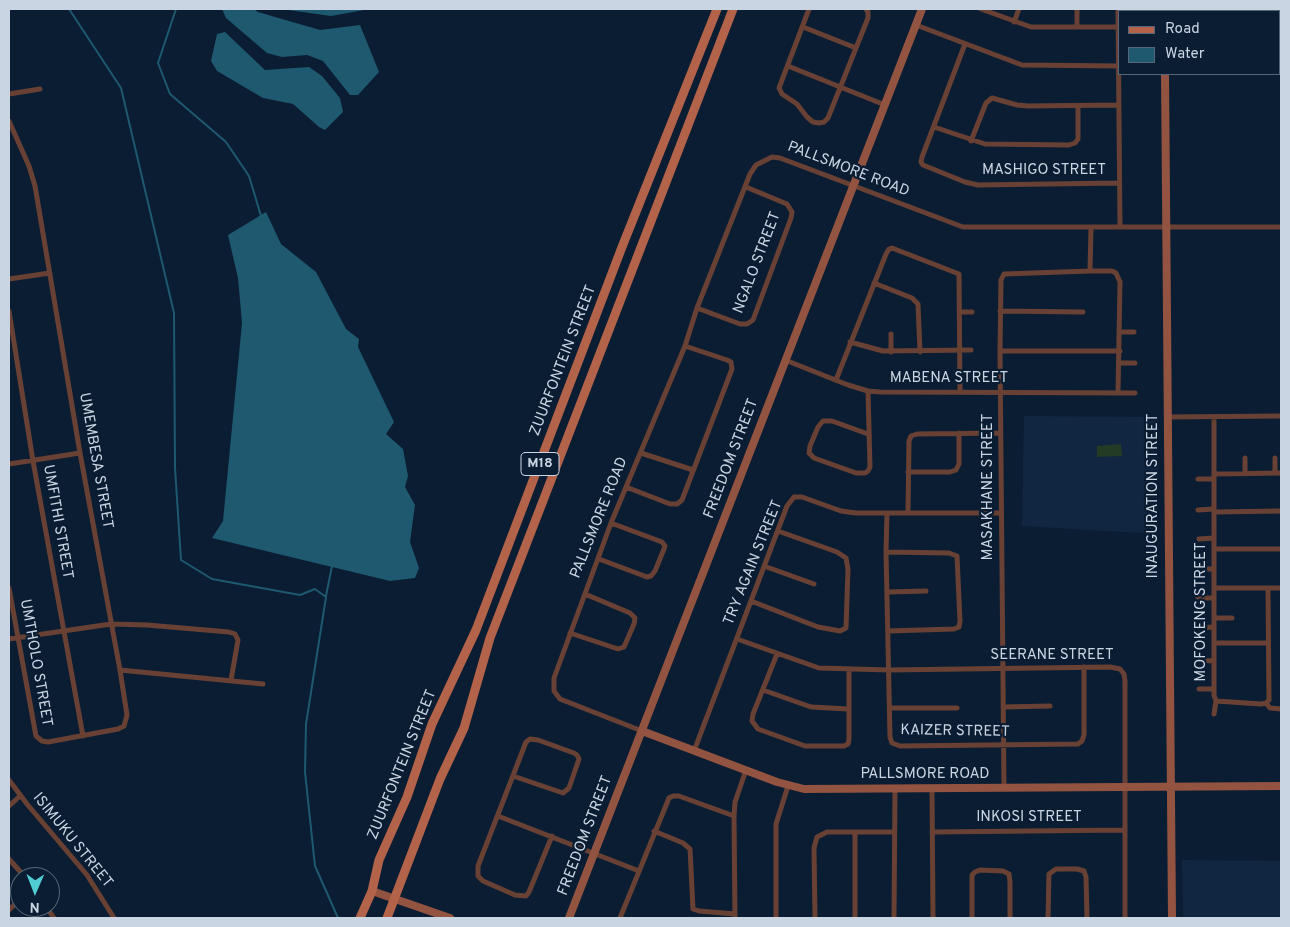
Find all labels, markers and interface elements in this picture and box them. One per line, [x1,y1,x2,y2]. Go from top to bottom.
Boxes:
legend [1118,10,1280,75]
text: Road [1165,20,1200,39]
text: Water [1165,45,1204,64]
street label: PALLSMORE ROAD [784,138,912,202]
street label: MASHIGO STREET [982,162,1106,180]
street label: NGALO STREET [730,210,786,316]
street label: ZUURFONTEIN STREET [527,283,601,439]
street label: MABENA STREET [890,370,1008,388]
street label: UMEMBESA STREET [74,391,116,531]
street label: FREEDOM STREET [701,397,763,521]
street label: MASAKHANE STREET [980,413,998,561]
street label: INAUGURATION STREET [1145,413,1163,579]
road number: M18 [521,452,559,476]
street label: PALLSMORE ROAD [567,455,633,581]
street label: UMFITHI STREET [38,463,76,581]
street label: TRY AGAIN STREET [721,498,787,628]
street label: MOFOKENG STREET [1193,542,1211,682]
street label: UMTHOLO STREET [15,598,55,728]
street label: SEERANE STREET [990,647,1114,665]
street label: ZUURFONTEIN STREET [365,687,441,843]
street label: KAIZER STREET [900,722,1010,742]
street label: PALLSMORE ROAD [860,766,990,784]
street label: FREEDOM STREET [555,774,617,898]
street label: ISIMUKU STREET [28,790,116,892]
street label: INKOSI STREET [976,809,1082,827]
north arrow [10,867,60,917]
text: N [30,898,40,915]

